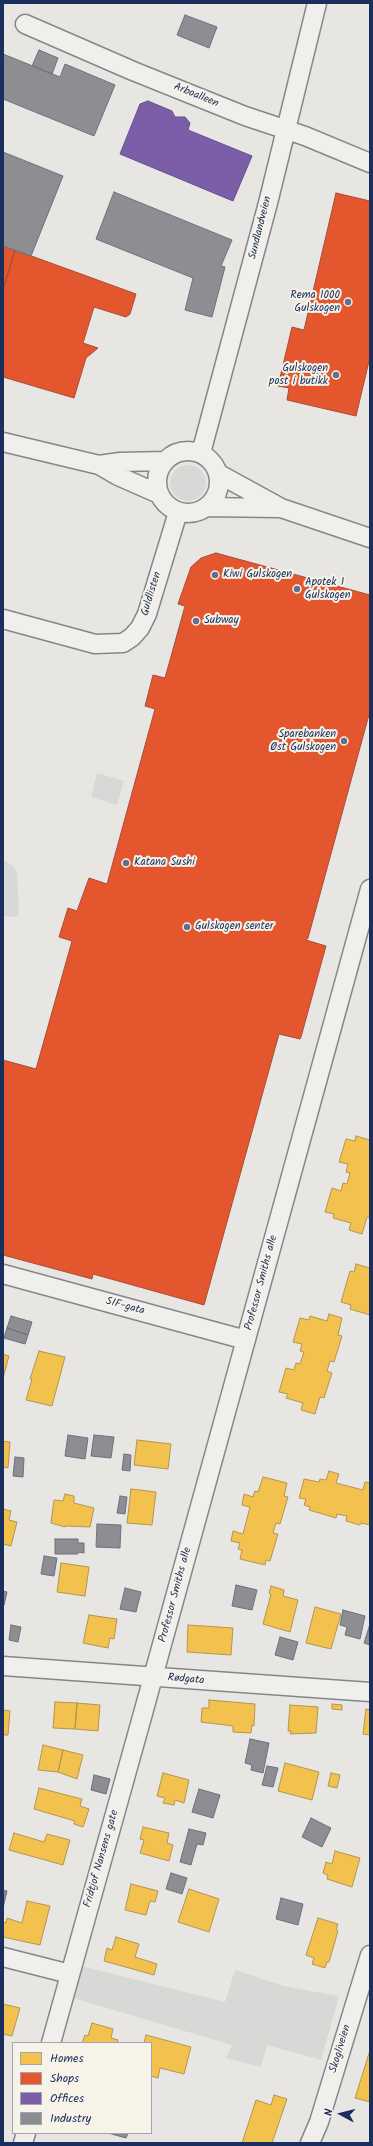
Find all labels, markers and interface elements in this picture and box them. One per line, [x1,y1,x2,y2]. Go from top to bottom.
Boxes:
street label: Arboalleen [172,81,220,111]
street label: Sundlandveien [247,195,275,261]
place label: Rema 1000 Gulskogen [290,289,340,315]
marker: Rema 1000 Gulskogen [343,297,353,307]
place label: Gulskogen post i butikk [269,362,328,388]
marker: Gulskogen post i butikk [331,370,341,380]
place label: Kiwi Gulskogen [223,568,292,582]
street label: Guldlisten [139,570,165,618]
marker: Kiwi Gulskogen [210,570,220,580]
place label: Apotek 1 Gulskogen [305,576,351,602]
marker: Apotek 1 Gulskogen [292,584,302,594]
place label: Subway [204,614,239,628]
marker: Subway [191,616,201,626]
place label: Sparebanken Øst Gulskogen [270,728,336,754]
marker: Sparebanken Øst Gulskogen [339,736,349,746]
place label: Katana Sushi [134,856,195,870]
marker: Katana Sushi [121,858,131,868]
place label: Gulskogen senter [195,920,273,934]
marker: Gulskogen senter [182,922,192,932]
street label: Professor Smiths alle [243,1234,281,1332]
street label: SIF-gata [104,1295,146,1319]
street label: Professor Smiths alle [157,1546,195,1644]
street label: Rødgata [167,1672,205,1688]
street label: Fridtjof Nansens gate [82,1809,122,1909]
street label: Skogliveien [327,2023,355,2075]
legend [12,2042,152,2134]
text: Homes [50,2049,84,2068]
text: Shops [50,2069,79,2088]
text: Offices [50,2089,84,2108]
north arrow [321,2094,361,2134]
text: N [320,2108,338,2117]
text: Industry [50,2109,91,2128]

